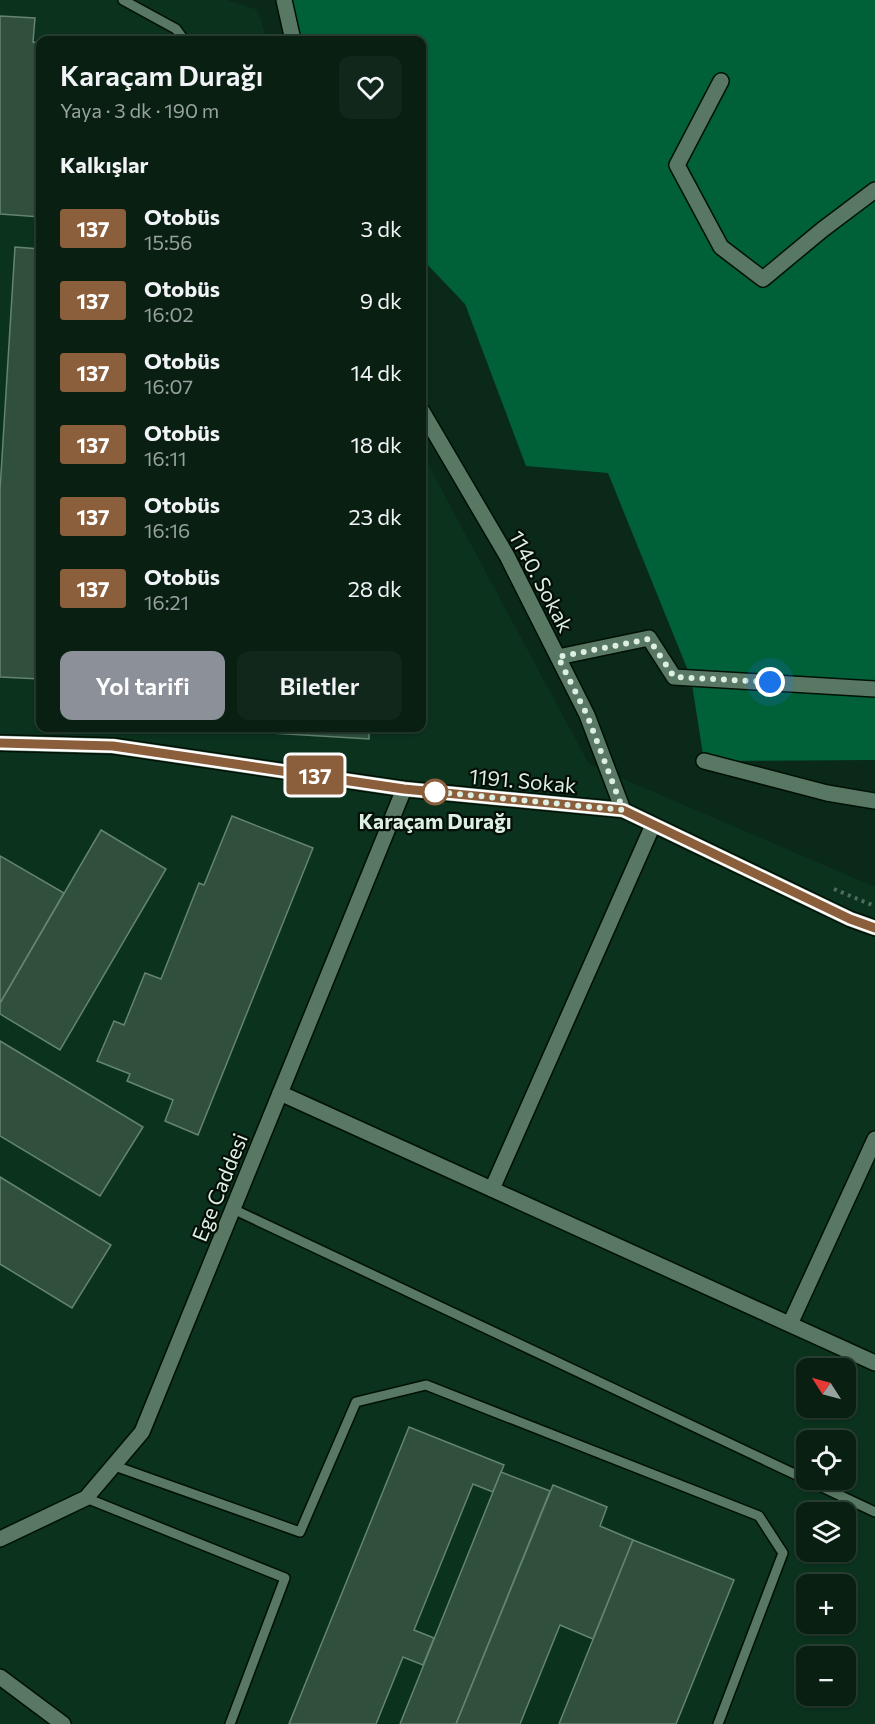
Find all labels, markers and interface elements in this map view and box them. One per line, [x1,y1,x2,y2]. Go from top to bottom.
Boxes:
button: heart [339,56,402,119]
text: Karaçam Durağı [60,58,263,92]
text: Yaya · 3 dk · 190 m [60,98,219,122]
text: Kalkışlar [60,151,149,178]
text: Otobüs [144,203,220,230]
text: 3 dk [361,215,402,242]
text: 137 [76,216,110,241]
text: 15:56 [144,230,192,254]
text: Otobüs [144,275,220,302]
text: 9 dk [360,287,402,314]
text: 137 [76,288,110,313]
text: 16:02 [144,302,194,326]
text: Otobüs [144,347,220,374]
text: 14 dk [351,359,402,386]
text: 137 [76,360,110,385]
text: 16:07 [144,374,193,398]
text: Otobüs [144,419,220,446]
text: 18 dk [350,431,402,458]
text: 137 [76,432,110,457]
text: 16:11 [144,446,187,470]
text: Otobüs [144,491,220,518]
text: 23 dk [348,503,402,530]
text: 137 [76,504,110,529]
text: 16:16 [144,518,190,542]
street label: 1140. Sokak [505,526,579,636]
text: Otobüs [144,563,220,590]
text: 28 dk [348,575,402,602]
text: 137 [76,576,110,601]
text: 16:21 [144,590,189,614]
button: Yol tarifi [60,651,225,720]
button: Biletler [237,651,402,720]
your location [755,667,785,697]
line badge: 137 [280,756,350,794]
text: 137 [298,763,332,788]
street label: 1191. Sokak [468,763,578,797]
marker: Karaçam Durağı [422,779,448,805]
place label: Karaçam Durağı [358,808,512,833]
street label: Ege Caddesi [186,1129,252,1245]
north arrow [796,1358,856,1418]
map controls [796,1358,856,1706]
button: locate [796,1430,856,1490]
button: layers [796,1502,856,1562]
button: + [796,1574,856,1634]
button: − [796,1646,856,1706]

